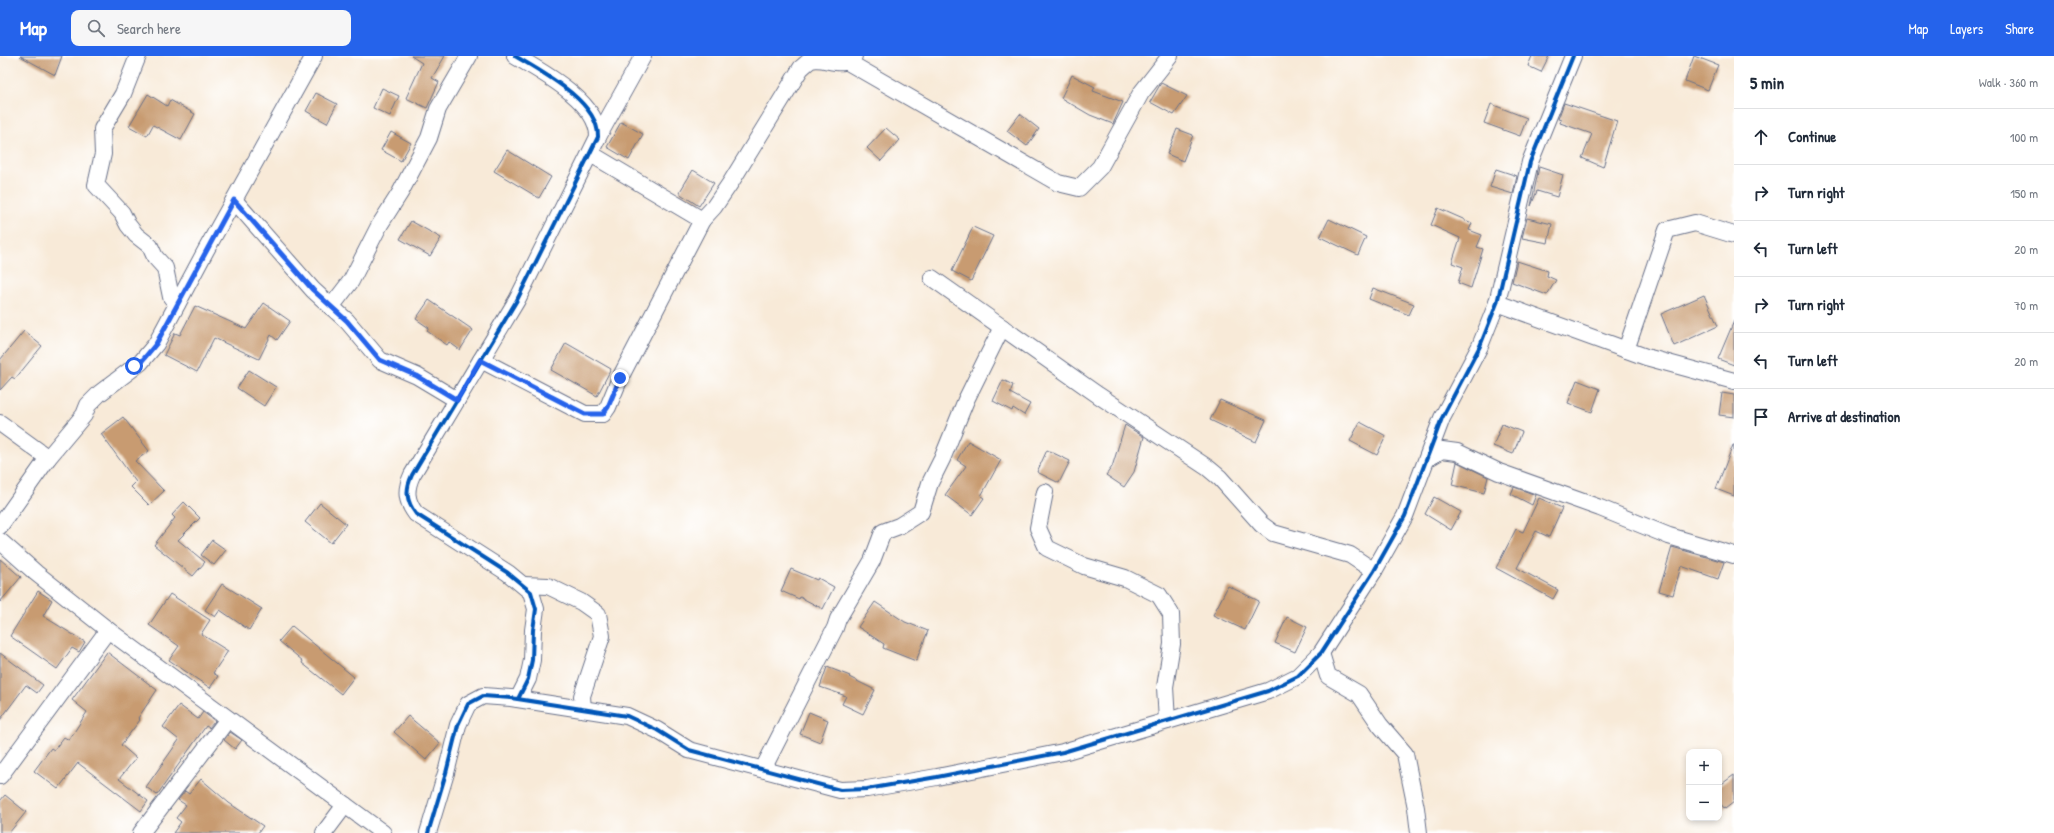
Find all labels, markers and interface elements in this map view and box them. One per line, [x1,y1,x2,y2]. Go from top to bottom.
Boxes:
search box [71,10,351,46]
text: Map [20,15,47,41]
icon: search [85,17,107,39]
text: Search here [117,18,181,39]
text: Map [1908,19,1928,38]
text: Layers [1950,19,1983,38]
text: Share [2005,19,2034,38]
text: 5 min [1750,71,1784,94]
text: Walk · 360 m [1979,73,2038,91]
icon: ahead [1750,126,1772,148]
text: Continue [1788,126,1836,147]
text: 100 m [2010,128,2038,146]
icon: right [1750,182,1772,204]
text: Turn right [1788,182,1844,203]
text: 150 m [2010,184,2038,202]
icon: left [1750,238,1772,260]
text: Turn left [1788,238,1838,259]
text: 20 m [2014,240,2038,258]
icon: right [1750,294,1772,316]
text: Turn right [1788,294,1844,315]
text: 70 m [2014,296,2038,314]
icon: left [1750,350,1772,372]
text: Turn left [1788,350,1838,371]
text: 20 m [2014,352,2038,370]
route start [125,357,143,375]
route end [611,369,629,387]
icon: arrive [1750,406,1772,428]
text: Arrive at destination [1788,406,1900,427]
map controls [1686,749,1722,821]
button: + [1686,749,1722,785]
button: − [1686,785,1722,821]

